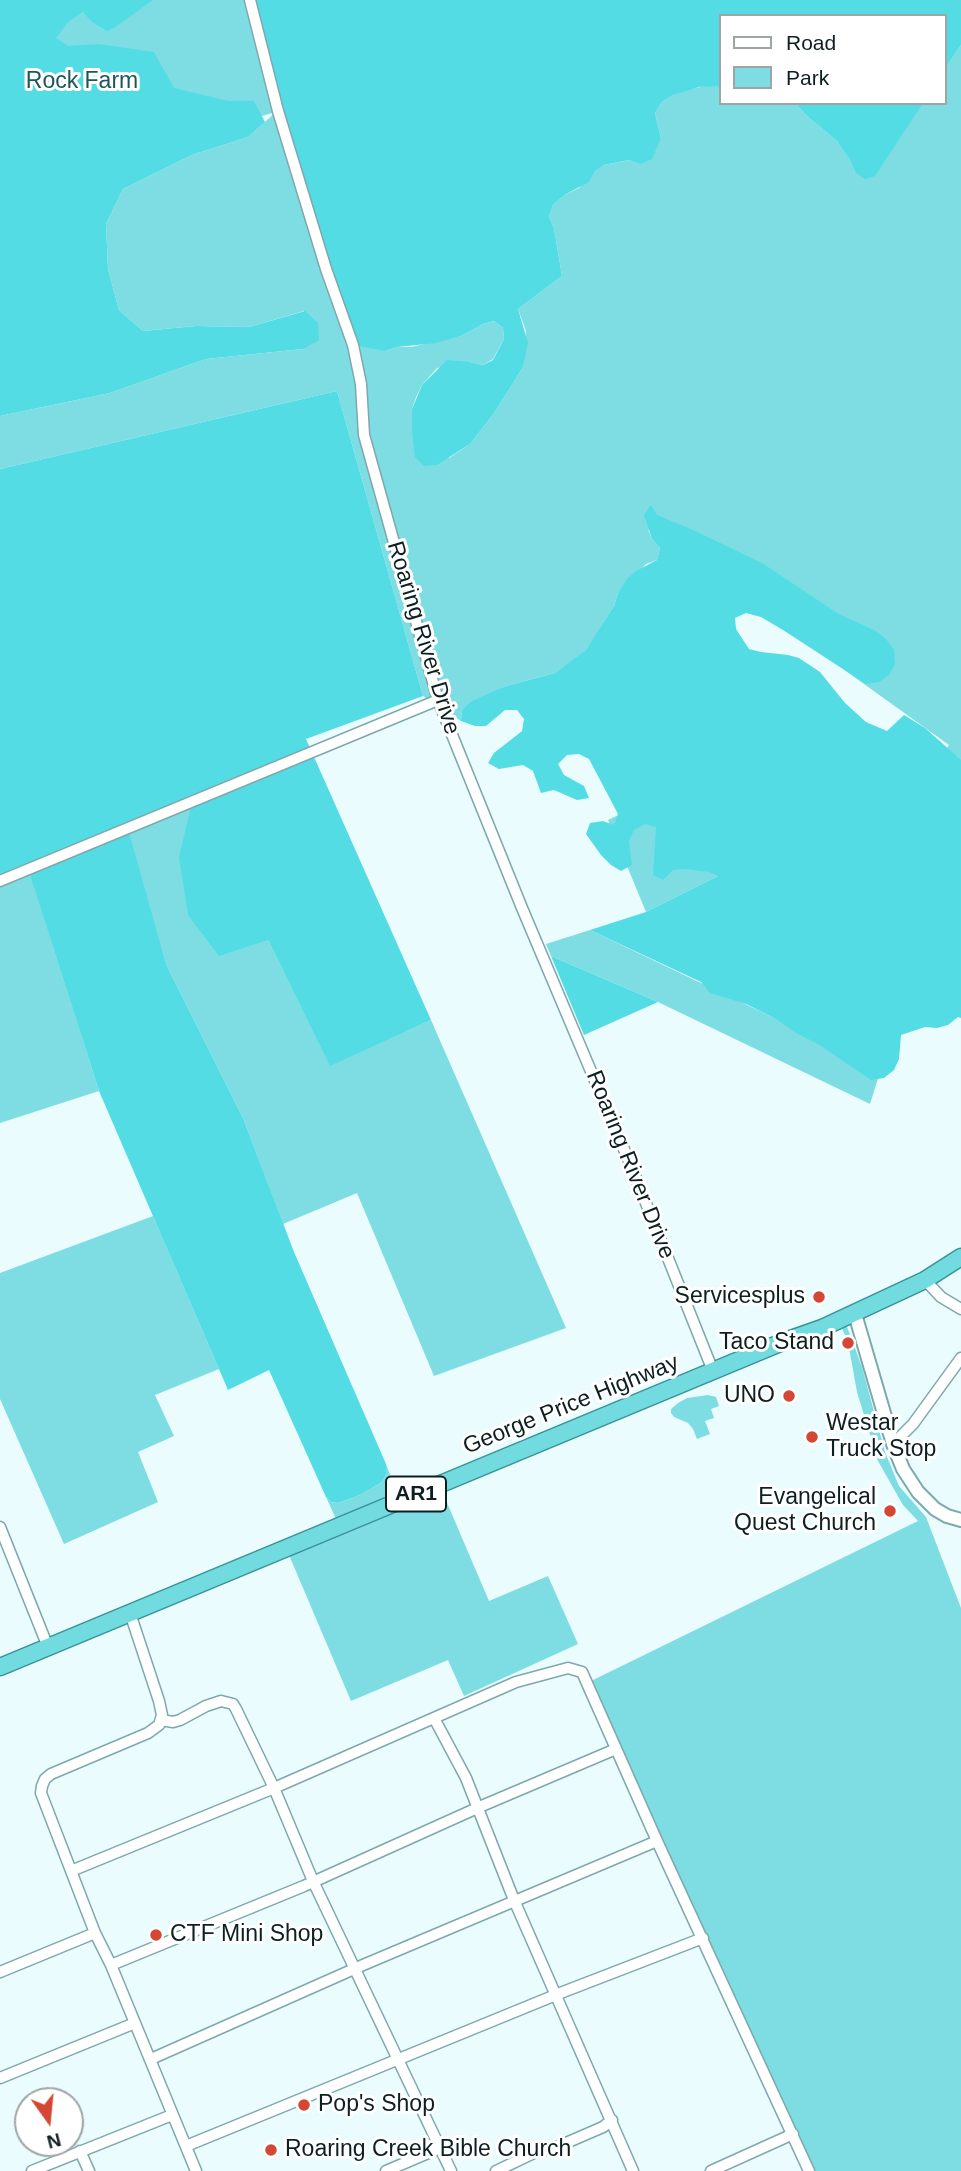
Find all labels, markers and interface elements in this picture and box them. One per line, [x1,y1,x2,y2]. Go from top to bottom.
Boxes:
legend [720,14,947,105]
text: Road [786,31,836,54]
text: Park [786,66,829,89]
park label: Rock Farm [26,68,138,96]
street label: Roaring River Drive [380,538,466,738]
street label: Roaring River Drive [580,1067,680,1263]
place label: Servicesplus [675,1283,805,1311]
marker: Servicesplus [811,1289,827,1305]
place label: Taco Stand [719,1329,834,1357]
marker: Taco Stand [840,1335,856,1351]
street label: George Price Highway [459,1349,683,1461]
place label: UNO [724,1382,775,1410]
marker: UNO [781,1388,797,1404]
place label: Westar Truck Stop [826,1410,936,1464]
marker: Westar Truck Stop [804,1429,820,1445]
road number: AR1 [386,1476,446,1512]
place label: Evangelical Quest Church [734,1484,876,1538]
marker: Evangelical Quest Church [882,1503,898,1519]
place label: CTF Mini Shop [170,1921,323,1949]
marker: CTF Mini Shop [148,1927,164,1943]
north arrow [14,2087,84,2157]
place label: Pop's Shop [318,2091,435,2119]
marker: Pop's Shop [296,2097,312,2113]
text: N [45,2129,63,2153]
place label: Roaring Creek Bible Church [285,2136,571,2164]
marker: Roaring Creek Bible Church [263,2142,279,2158]

